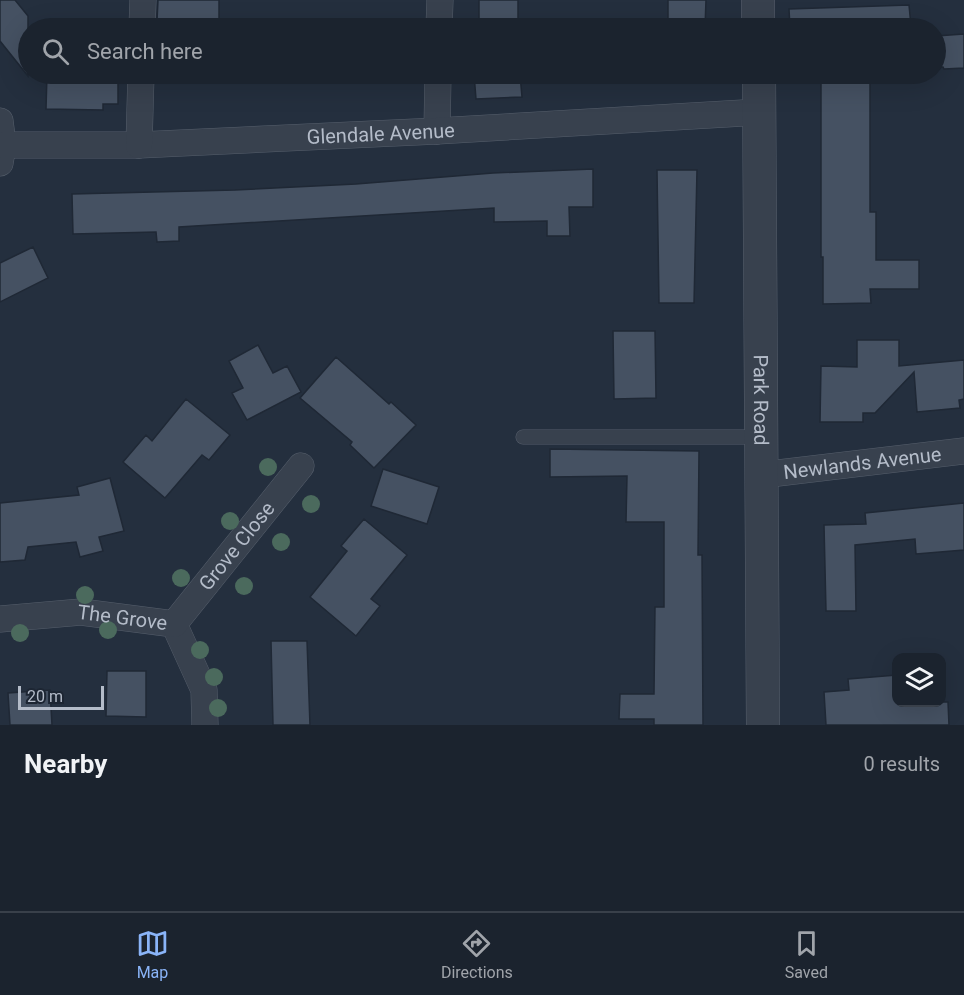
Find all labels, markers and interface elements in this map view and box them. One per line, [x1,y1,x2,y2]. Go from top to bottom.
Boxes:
search box [18,18,946,84]
icon: search [39,35,72,68]
text: Search here [87,39,203,64]
street label: Glendale Avenue [306,118,455,149]
street label: Park Road [749,354,773,446]
street label: Newlands Avenue [782,442,943,484]
street label: Grove Close [194,497,279,595]
street label: The Grove [76,600,169,635]
map controls [892,653,946,707]
button: layers [892,653,946,707]
scale bar [18,683,104,710]
text: 20 m [27,687,63,706]
text: Nearby [24,749,107,779]
text: 0 results [864,752,940,776]
tab: Map [136,927,169,982]
tab: Directions [441,927,513,982]
tab: Saved [785,927,828,982]

